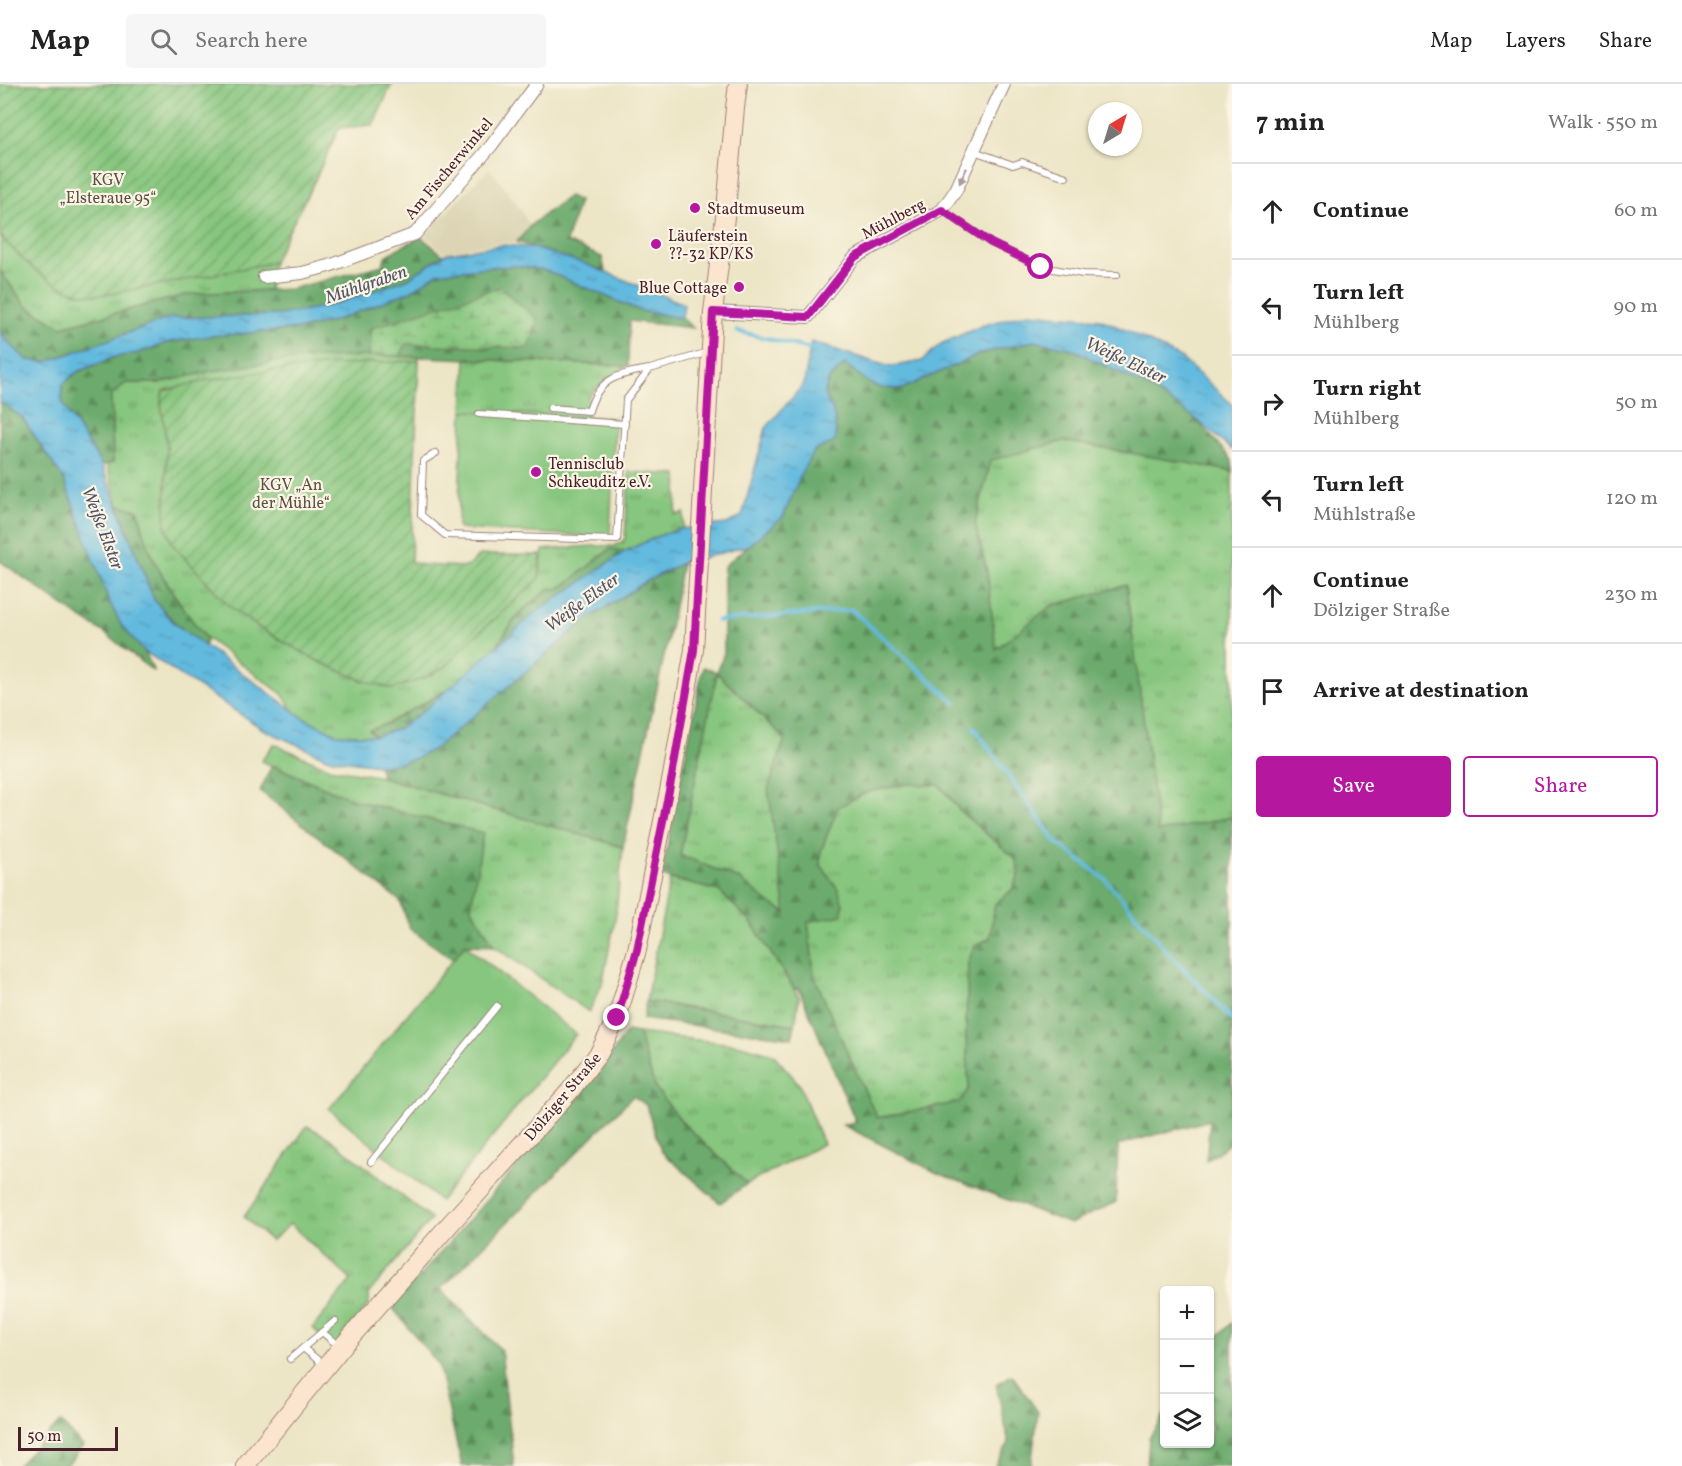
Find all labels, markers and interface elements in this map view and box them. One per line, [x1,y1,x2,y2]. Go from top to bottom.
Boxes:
search box [126,14,546,68]
text: Map [30,22,90,61]
icon: search [147,25,180,58]
text: Search here [195,26,308,57]
text: Map [1430,27,1472,56]
text: Layers [1505,27,1566,56]
text: Share [1599,27,1652,56]
north arrow [1088,102,1142,156]
text: 7 min [1256,105,1325,141]
text: Walk · 550 m [1548,109,1658,137]
street label: Am Fischerwinkel [400,113,499,225]
one-way arrow [958,167,967,184]
park label: KGV „Elsteraue 95“ [60,170,156,210]
street label: Mühlberg [858,194,930,246]
icon: ahead [1256,195,1289,228]
text: Continue [1313,196,1409,227]
text: 60 m [1614,197,1658,225]
place label: Stadtmuseum [707,199,805,221]
marker: Stadtmuseum [688,201,702,215]
place label: Läuferstein ??-32 KP/KS [668,226,754,266]
marker: Läuferstein ??-32 KP/KS [649,237,663,251]
route start [1027,253,1053,279]
water label: Mühlgraben [321,260,411,311]
place label: Blue Cottage [639,278,727,300]
text: Turn left [1313,278,1404,309]
marker: Blue Cottage [732,280,746,294]
icon: left [1256,291,1289,324]
text: 90 m [1614,293,1658,321]
text: Mühlberg [1313,309,1399,337]
water label: Weiße Elster [1081,332,1170,391]
text: Turn right [1313,374,1421,405]
icon: right [1256,387,1289,420]
text: 50 m [1615,389,1658,417]
text: Mühlberg [1313,405,1399,433]
place label: Tennisclub Schkeuditz e.V. [548,454,651,494]
marker: Tennisclub Schkeuditz e.V. [529,465,543,479]
text: Turn left [1313,470,1404,501]
park label: KGV „An der Mühle“ [252,475,330,515]
water label: Weiße Elster [74,483,129,574]
icon: left [1256,483,1289,516]
text: 120 m [1606,485,1658,513]
text: Mühlstraße [1313,501,1416,529]
text: Continue [1313,566,1409,597]
water label: Weiße Elster [540,567,626,639]
icon: ahead [1256,579,1289,612]
text: 230 m [1604,581,1658,609]
text: Dölziger Straße [1313,597,1450,625]
icon: arrive [1256,675,1289,708]
text: Arrive at destination [1313,676,1529,707]
button: Save [1256,756,1451,817]
button: Share [1463,756,1658,817]
route end [603,1004,629,1030]
street label: Dölziger Straße [520,1048,607,1146]
map controls [1160,1286,1214,1448]
button: + [1160,1286,1214,1340]
button: − [1160,1340,1214,1394]
button: layers [1160,1394,1214,1448]
scale bar [18,1424,118,1452]
text: 50 m [27,1426,61,1448]

